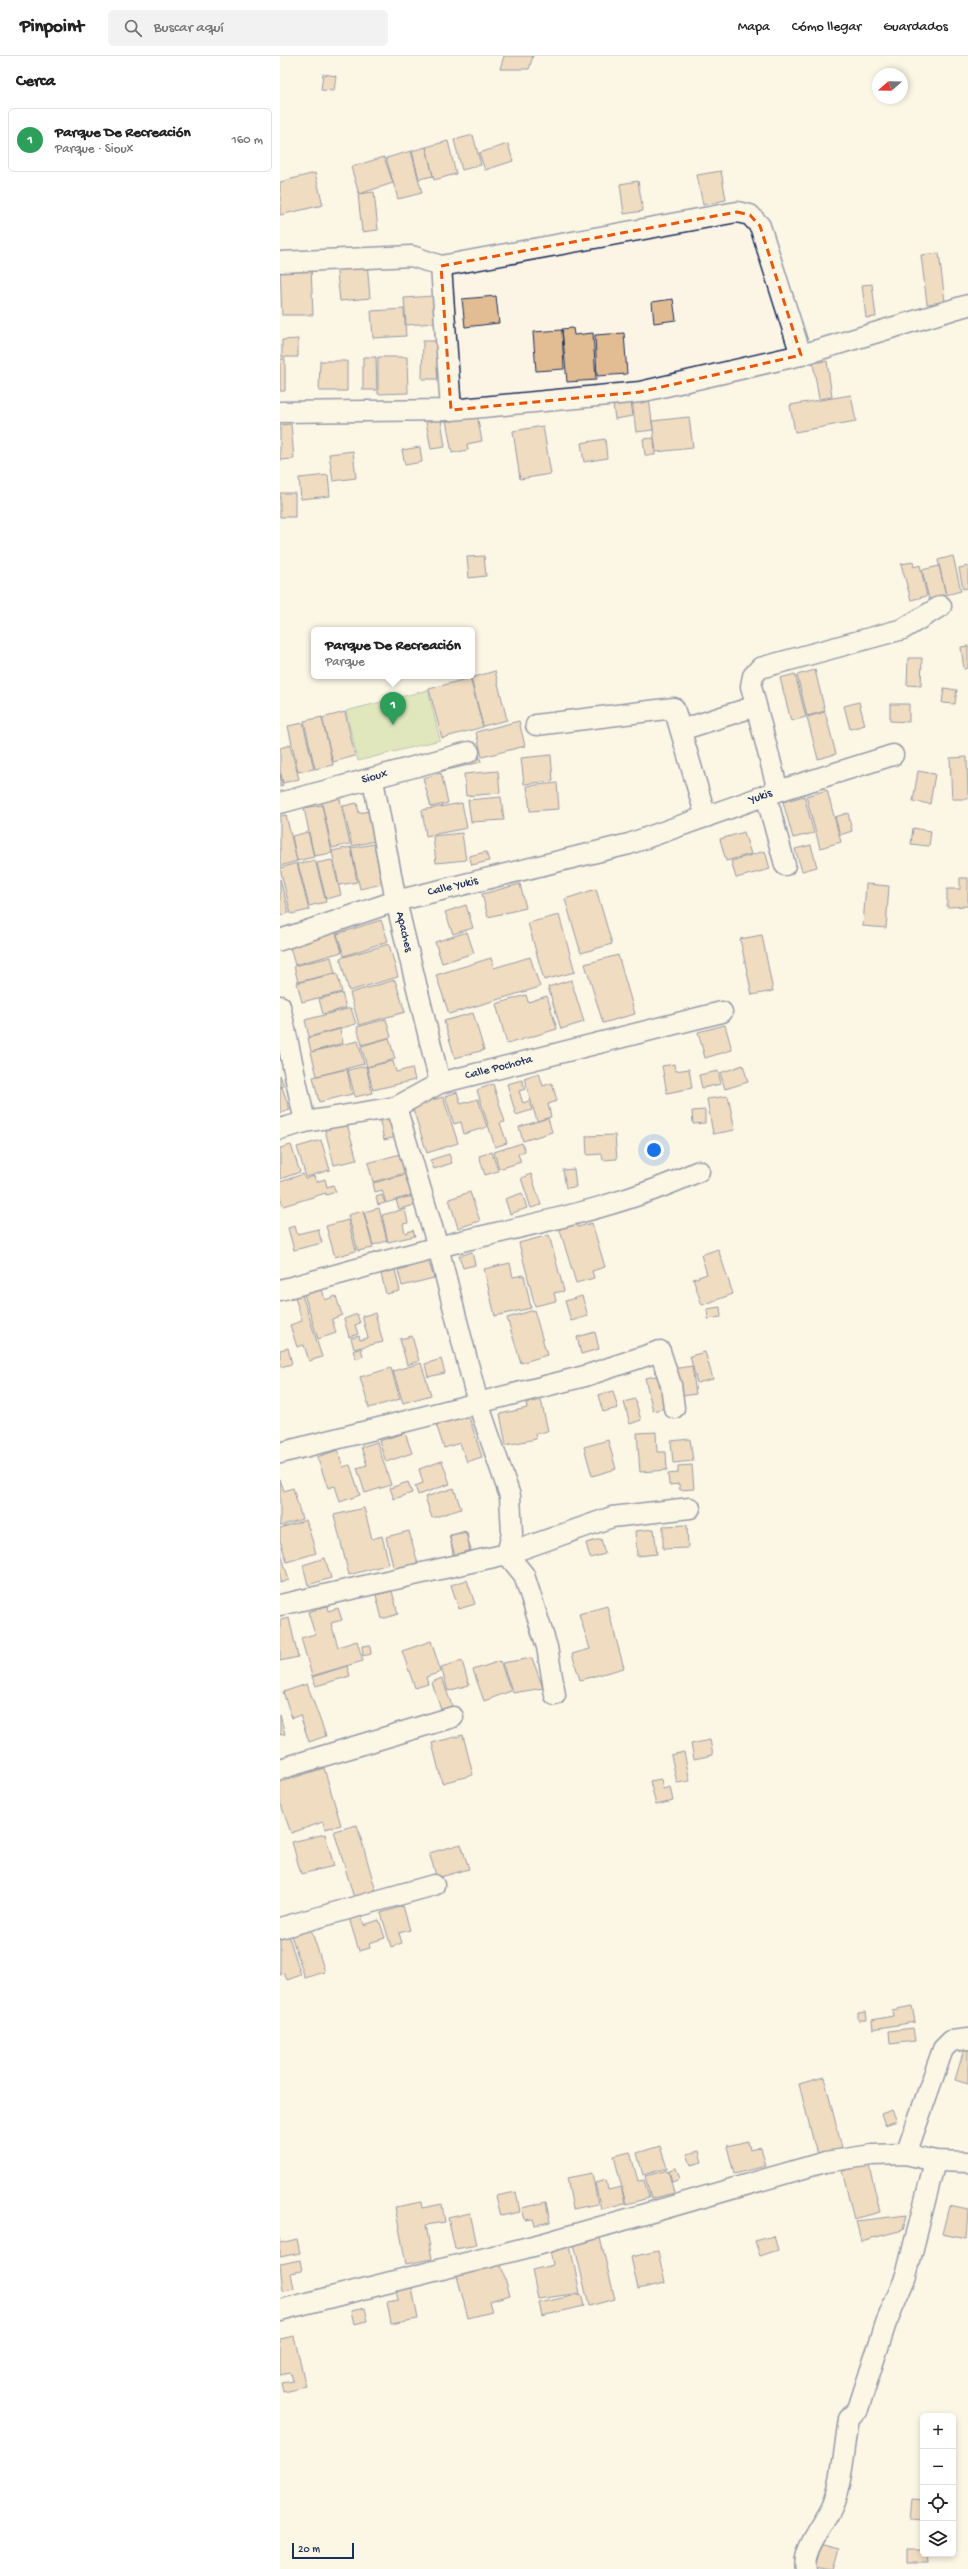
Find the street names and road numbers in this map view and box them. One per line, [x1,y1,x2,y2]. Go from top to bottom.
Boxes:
street label: Sioux [360,767,390,788]
street label: Yukis [746,786,775,808]
street label: Calle Yukis [426,874,480,900]
street label: Apaches [392,910,415,954]
street label: Calle Pochota [464,1053,534,1083]

